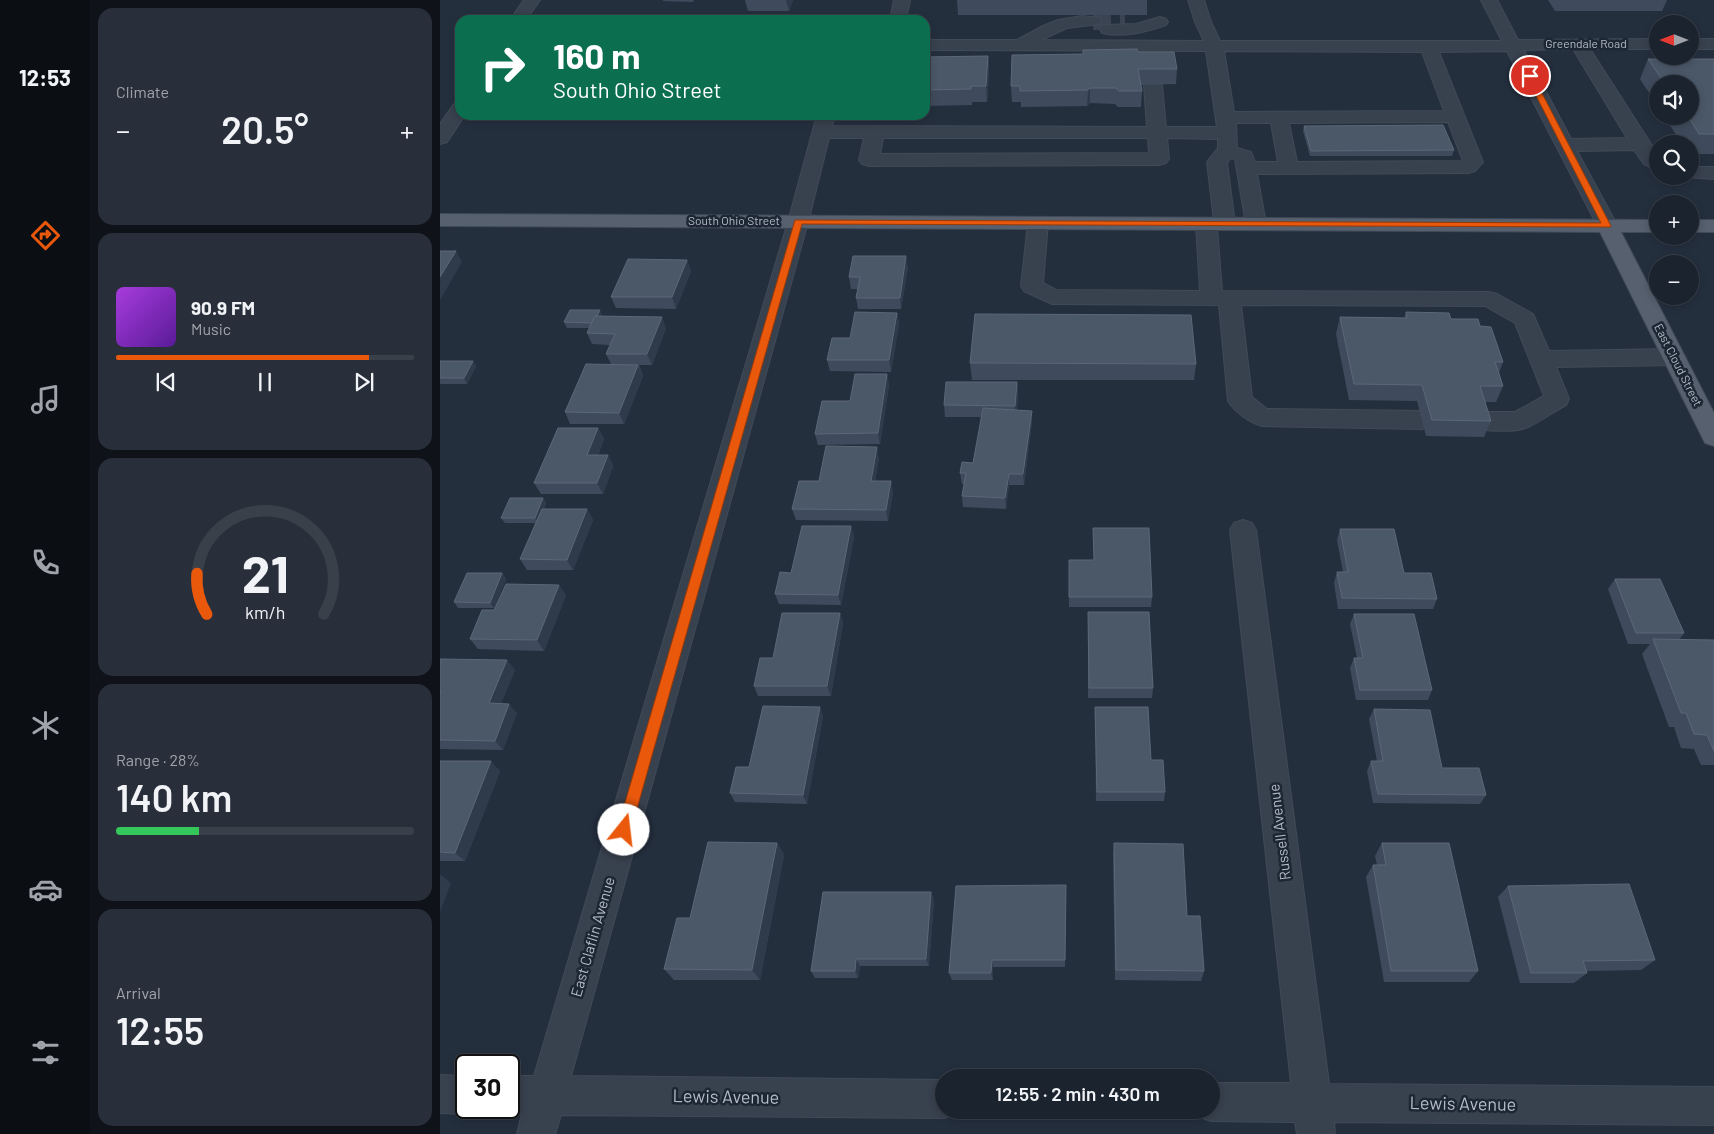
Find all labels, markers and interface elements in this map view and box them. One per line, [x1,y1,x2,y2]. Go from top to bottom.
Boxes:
north arrow [1649,15,1699,65]
map controls [1649,15,1699,305]
text: 160 m [553,34,640,76]
icon: right [470,35,535,100]
street label: Greendale Road [1545,36,1627,50]
pin [1509,55,1551,97]
icon: arrive [1516,62,1544,90]
text: 12:53 [19,64,71,90]
button: sound [1649,75,1699,125]
text: South Ohio Street [553,76,722,102]
text: Climate [116,82,169,101]
text: 20.5° [221,106,309,152]
text: − [116,113,130,147]
text: + [400,113,414,147]
button: search [1649,135,1699,185]
button: + [1649,195,1699,245]
street label: South Ohio Street [688,213,780,227]
icon: directions [28,218,63,253]
button: − [1649,255,1699,305]
text: 90.9 FM [191,296,255,319]
text: Music [191,319,231,338]
street label: East Cloud Street [1652,321,1706,408]
icon: previous [152,368,180,396]
icon: pause [251,368,279,396]
icon: next [350,368,378,396]
icon: music [28,382,63,417]
text: 21 [241,541,289,603]
icon: phone [28,545,63,580]
text: km/h [245,601,285,623]
icon: climate [28,708,63,743]
text: Range · 28% [116,750,200,769]
text: 140 km [116,774,232,820]
street label: Russell Avenue [1264,783,1294,881]
position arrow [597,803,649,855]
icon: car [28,872,63,907]
street label: East Claflin Avenue [566,875,618,999]
text: Arrival [116,983,161,1002]
text: 12:55 [116,1007,204,1053]
icon: filters [28,1035,63,1070]
speed limit sign: 30 [455,1054,520,1119]
text: 12:55 · 2 min · 430 m [995,1082,1160,1105]
street label: Lewis Avenue [673,1084,780,1108]
street label: Lewis Avenue [1410,1091,1517,1115]

